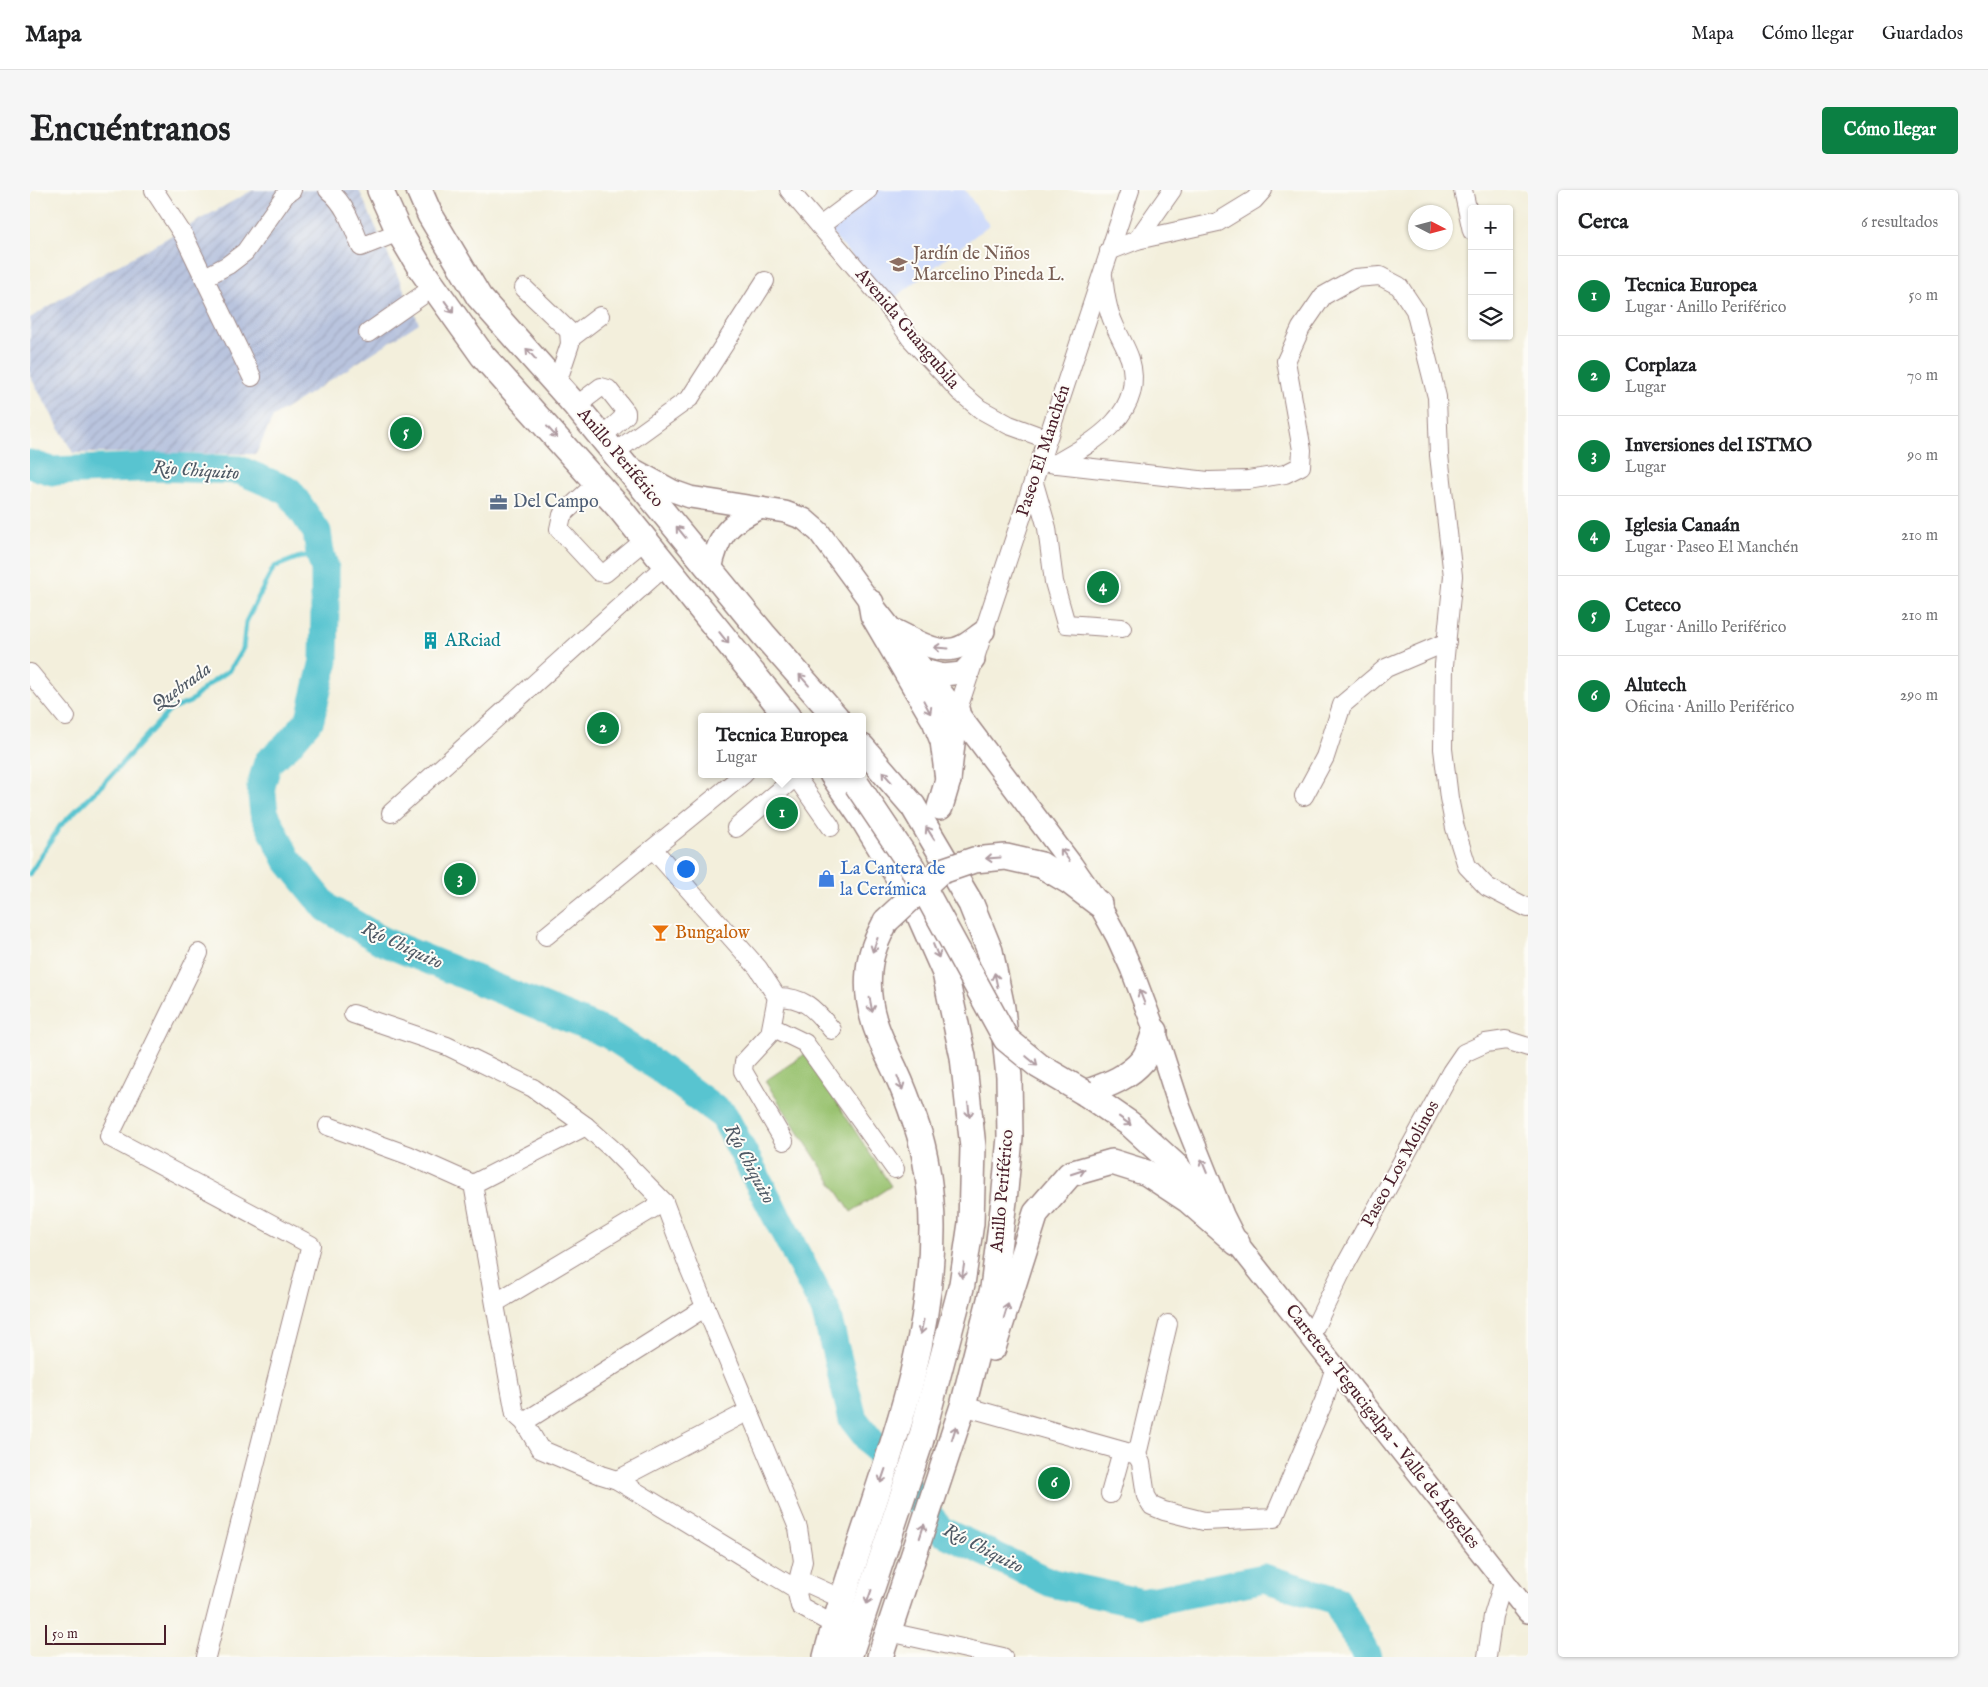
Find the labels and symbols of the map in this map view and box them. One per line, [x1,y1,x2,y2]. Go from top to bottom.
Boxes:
north arrow [1408,205,1453,250]
place label: Jardín de Niños Marcelino Pineda L. [911,243,1064,287]
school or university icon: Jardín de Niños Marcelino Pineda L. [889,254,909,274]
street label: Avenida Guangubila [849,263,964,394]
one-way arrow [443,300,454,313]
one-way arrow [525,348,537,361]
street label: Paseo El Manchén [1012,382,1076,520]
street label: Anillo Periférico [571,403,669,513]
pin: 5 [390,414,422,452]
one-way arrow [546,426,558,439]
water label: Rio Chiquito [152,456,240,486]
place label: Del Campo [513,491,599,514]
office icon: Del Campo [489,492,509,512]
one-way arrow [675,526,686,539]
pin: 4 [1087,568,1119,606]
place label: ARciad [444,630,501,653]
building icon: ARciad [421,631,441,651]
one-way arrow [718,631,729,644]
one-way arrow [933,644,949,653]
water label: Quebrada [147,657,217,717]
one-way arrow [798,674,809,687]
one-way arrow [923,699,932,714]
pin: 2 [587,709,619,747]
one-way arrow [882,770,893,783]
pin: 1 [766,794,798,832]
one-way arrow [924,826,934,840]
one-way arrow [1060,848,1070,862]
one-way arrow [985,854,1001,863]
your location [673,856,699,882]
place label: La Cantera de la Cerámica [840,858,945,902]
pin: 3 [444,860,476,898]
shop icon: La Cantera de la Cerámica [816,869,836,889]
water label: Río Chiquito [358,917,447,975]
place label: Bungalow [675,922,751,945]
bar icon: Bungalow [651,923,671,943]
one-way arrow [870,937,879,952]
one-way arrow [932,943,942,958]
one-way arrow [991,972,1000,988]
one-way arrow [1137,990,1146,1005]
one-way arrow [866,997,876,1013]
one-way arrow [1026,1055,1039,1066]
one-way arrow [896,1075,905,1090]
street label: Paseo Los Molinos [1357,1097,1445,1231]
one-way arrow [964,1101,974,1117]
one-way arrow [1118,1116,1132,1126]
water label: Río Chiquito [718,1120,780,1208]
street label: Anillo Periférico [986,1128,1020,1254]
one-way arrow [1198,1159,1208,1174]
one-way arrow [1069,1167,1085,1176]
one-way arrow [958,1263,968,1279]
street label: Carretera Tegucigalpa - Valle de Ángeles [1279,1299,1486,1554]
one-way arrow [1001,1304,1011,1320]
one-way arrow [917,1319,926,1335]
one-way arrow [950,1425,959,1441]
pin: 6 [1038,1464,1070,1502]
one-way arrow [877,1467,887,1483]
water label: Río Chiquito [939,1519,1027,1579]
one-way arrow [918,1523,927,1539]
one-way arrow [864,1589,873,1605]
scale bar [45,1622,166,1645]

